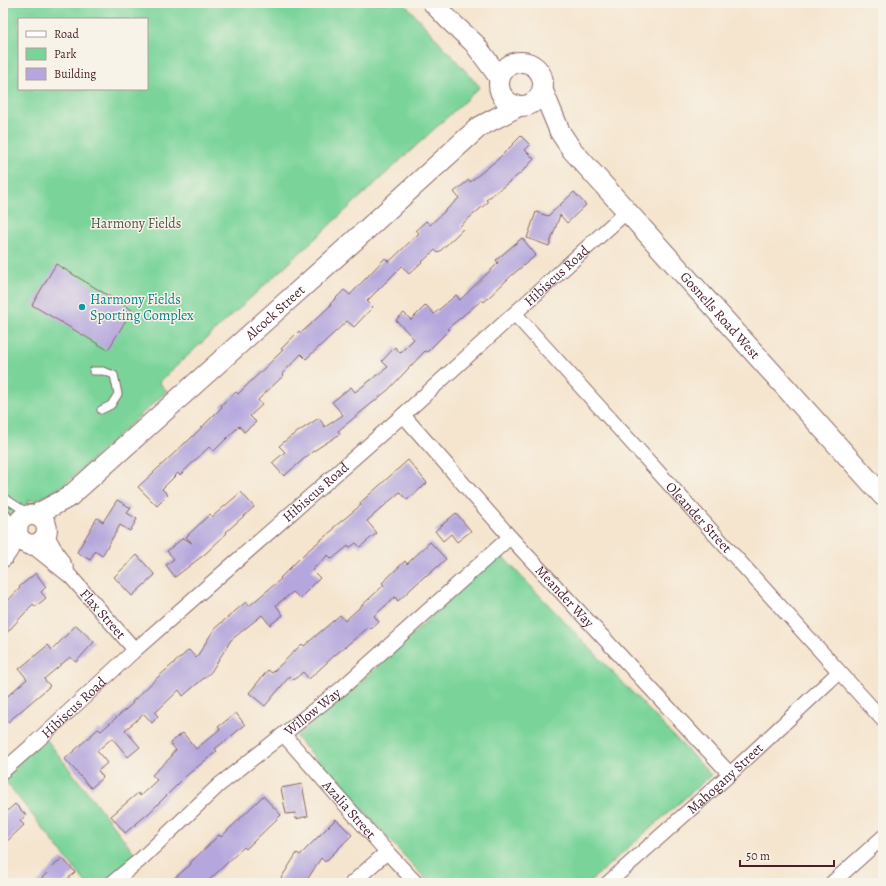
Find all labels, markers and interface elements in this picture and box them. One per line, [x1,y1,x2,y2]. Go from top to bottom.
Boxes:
legend [18,18,148,90]
text: Road [54,26,80,42]
text: Park [54,46,77,62]
text: Building [54,66,96,82]
park label: Harmony Fields [91,214,181,233]
street label: Hibiscus Road [520,241,594,310]
street label: Gosnells Road West [676,268,765,363]
street label: Alcock Street [240,280,309,345]
place label: Harmony Fields Sporting Complex [90,290,194,325]
marker: Harmony Fields Sporting Complex [77,302,87,312]
street label: Hibiscus Road [279,458,353,526]
street label: Oleander Street [661,478,736,557]
street label: Meander Way [531,561,599,632]
street label: Flax Street [76,585,130,643]
street label: Hibiscus Road [37,672,111,743]
street label: Willow Way [280,683,345,741]
street label: Mahogany Street [683,739,768,818]
street label: Azalia Street [317,775,380,843]
scale bar [740,842,834,868]
text: 50 m [746,848,770,864]

